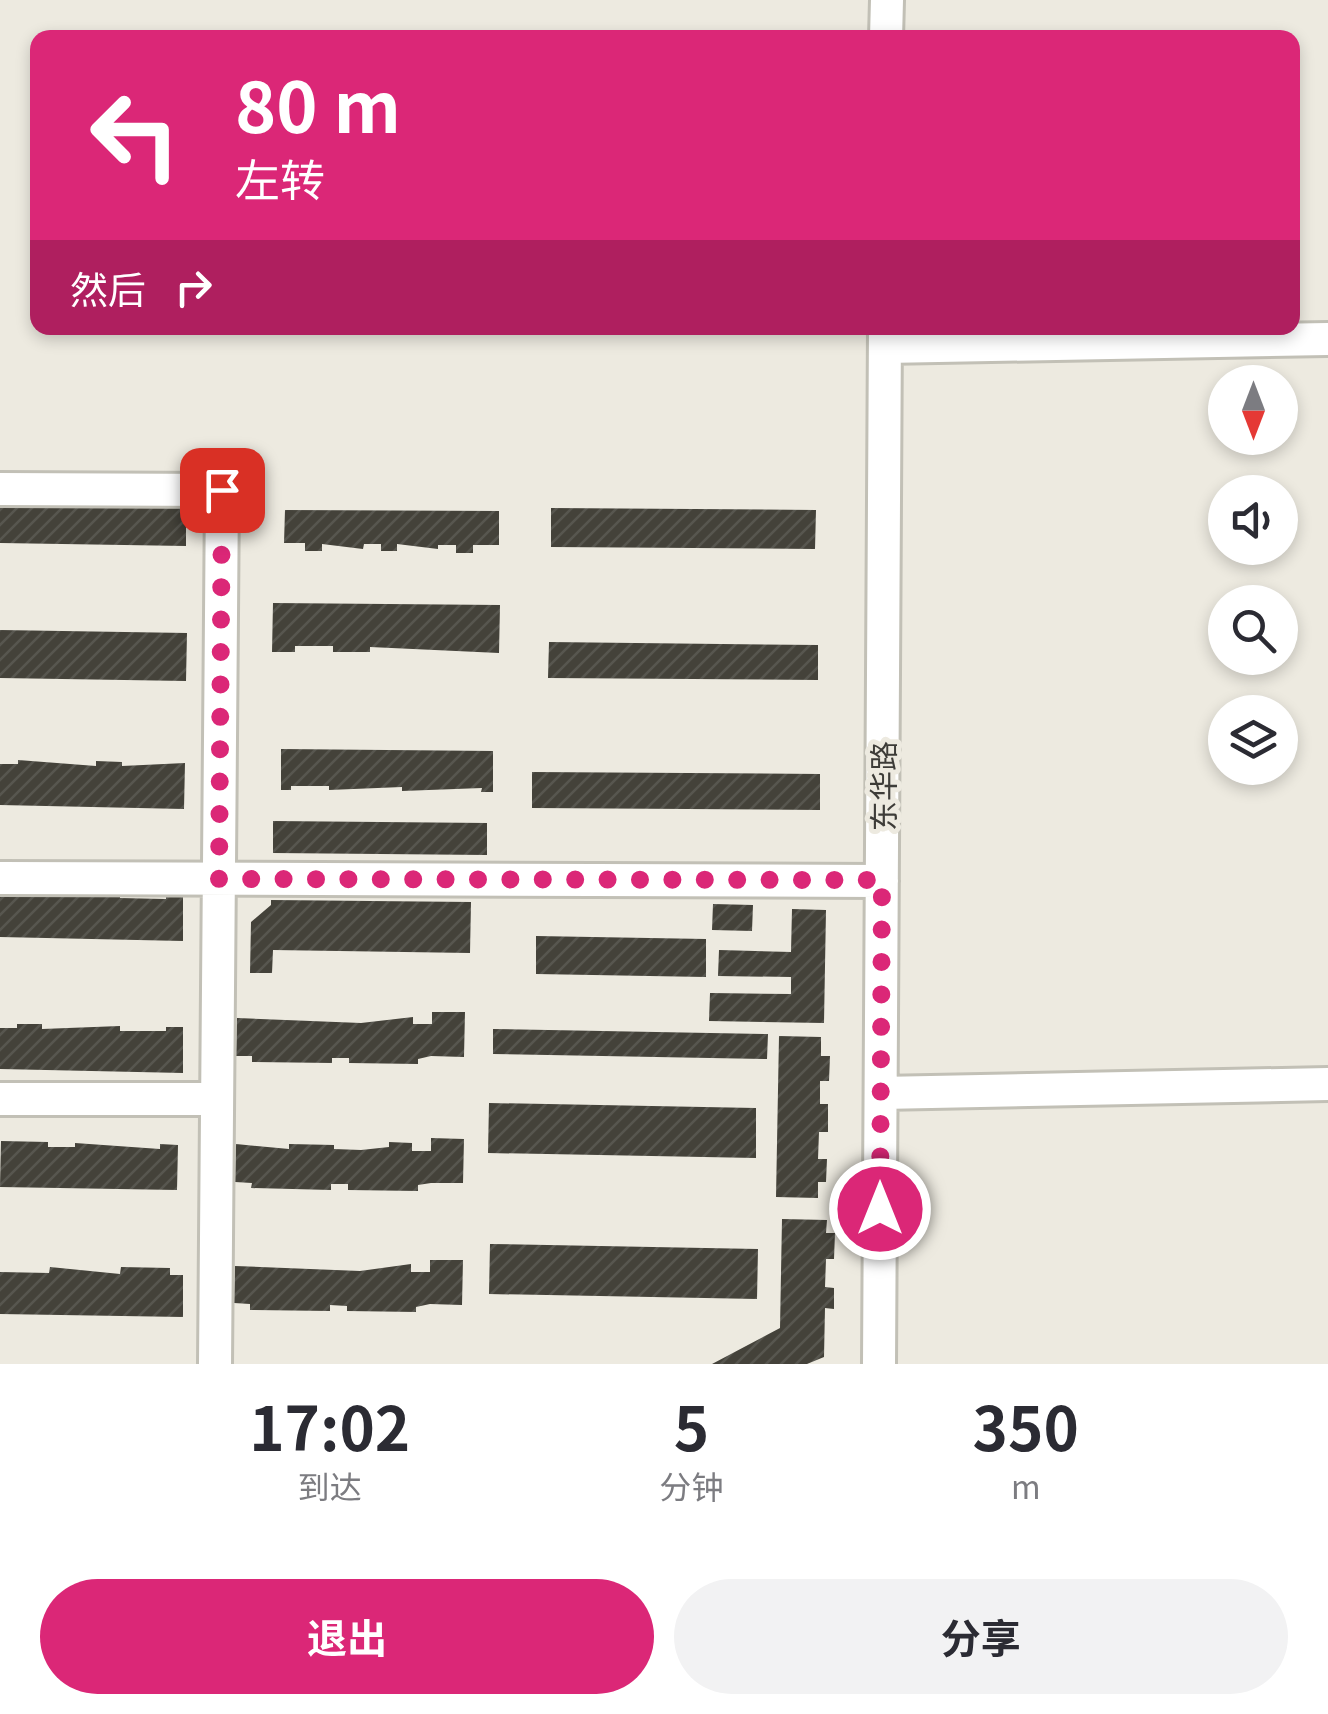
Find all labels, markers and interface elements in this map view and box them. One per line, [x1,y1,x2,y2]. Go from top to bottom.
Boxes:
text: 80 m [235,52,401,153]
icon: left [70,70,200,200]
text: 左转 [235,145,325,210]
text: 然后 [70,260,146,315]
icon: right [166,260,221,315]
north arrow [1208,365,1298,455]
map controls [1208,365,1298,785]
pin [180,448,265,533]
icon: arrive [195,463,250,518]
button: sound [1208,475,1298,565]
button: search [1208,585,1298,675]
button: layers [1208,695,1298,785]
street label: 东华路 [860,741,904,831]
position arrow [828,1157,932,1261]
text: 17:02 [249,1381,410,1468]
text: 5 [674,1381,709,1468]
text: 350 [973,1381,1079,1468]
text: 到达 [298,1462,362,1508]
text: 分钟 [659,1462,723,1508]
text: m [1011,1462,1041,1508]
button: 退出 [40,1579,654,1694]
button: 分享 [674,1579,1288,1694]

